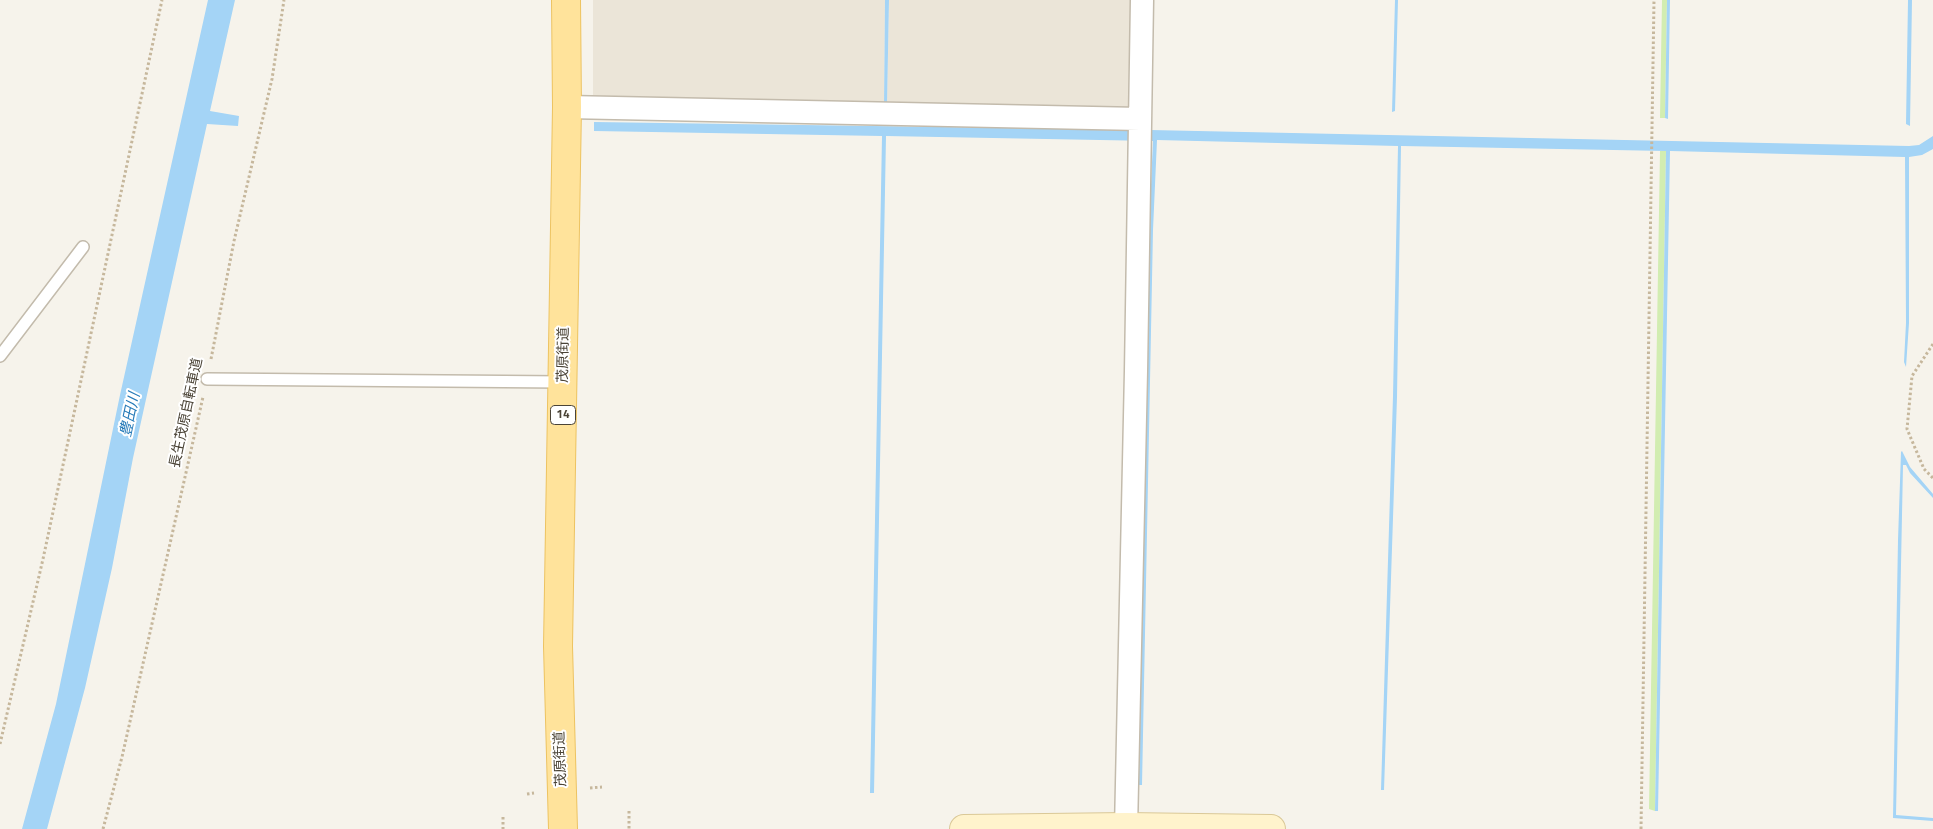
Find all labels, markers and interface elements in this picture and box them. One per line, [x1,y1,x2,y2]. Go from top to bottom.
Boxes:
street label: 茂原街道 [555,327,573,383]
street label: 長生茂原自転車道 [167,356,207,470]
water label: 豊田川 [118,391,144,439]
road number: 14 [550,406,576,424]
street label: 茂原街道 [552,731,570,787]

